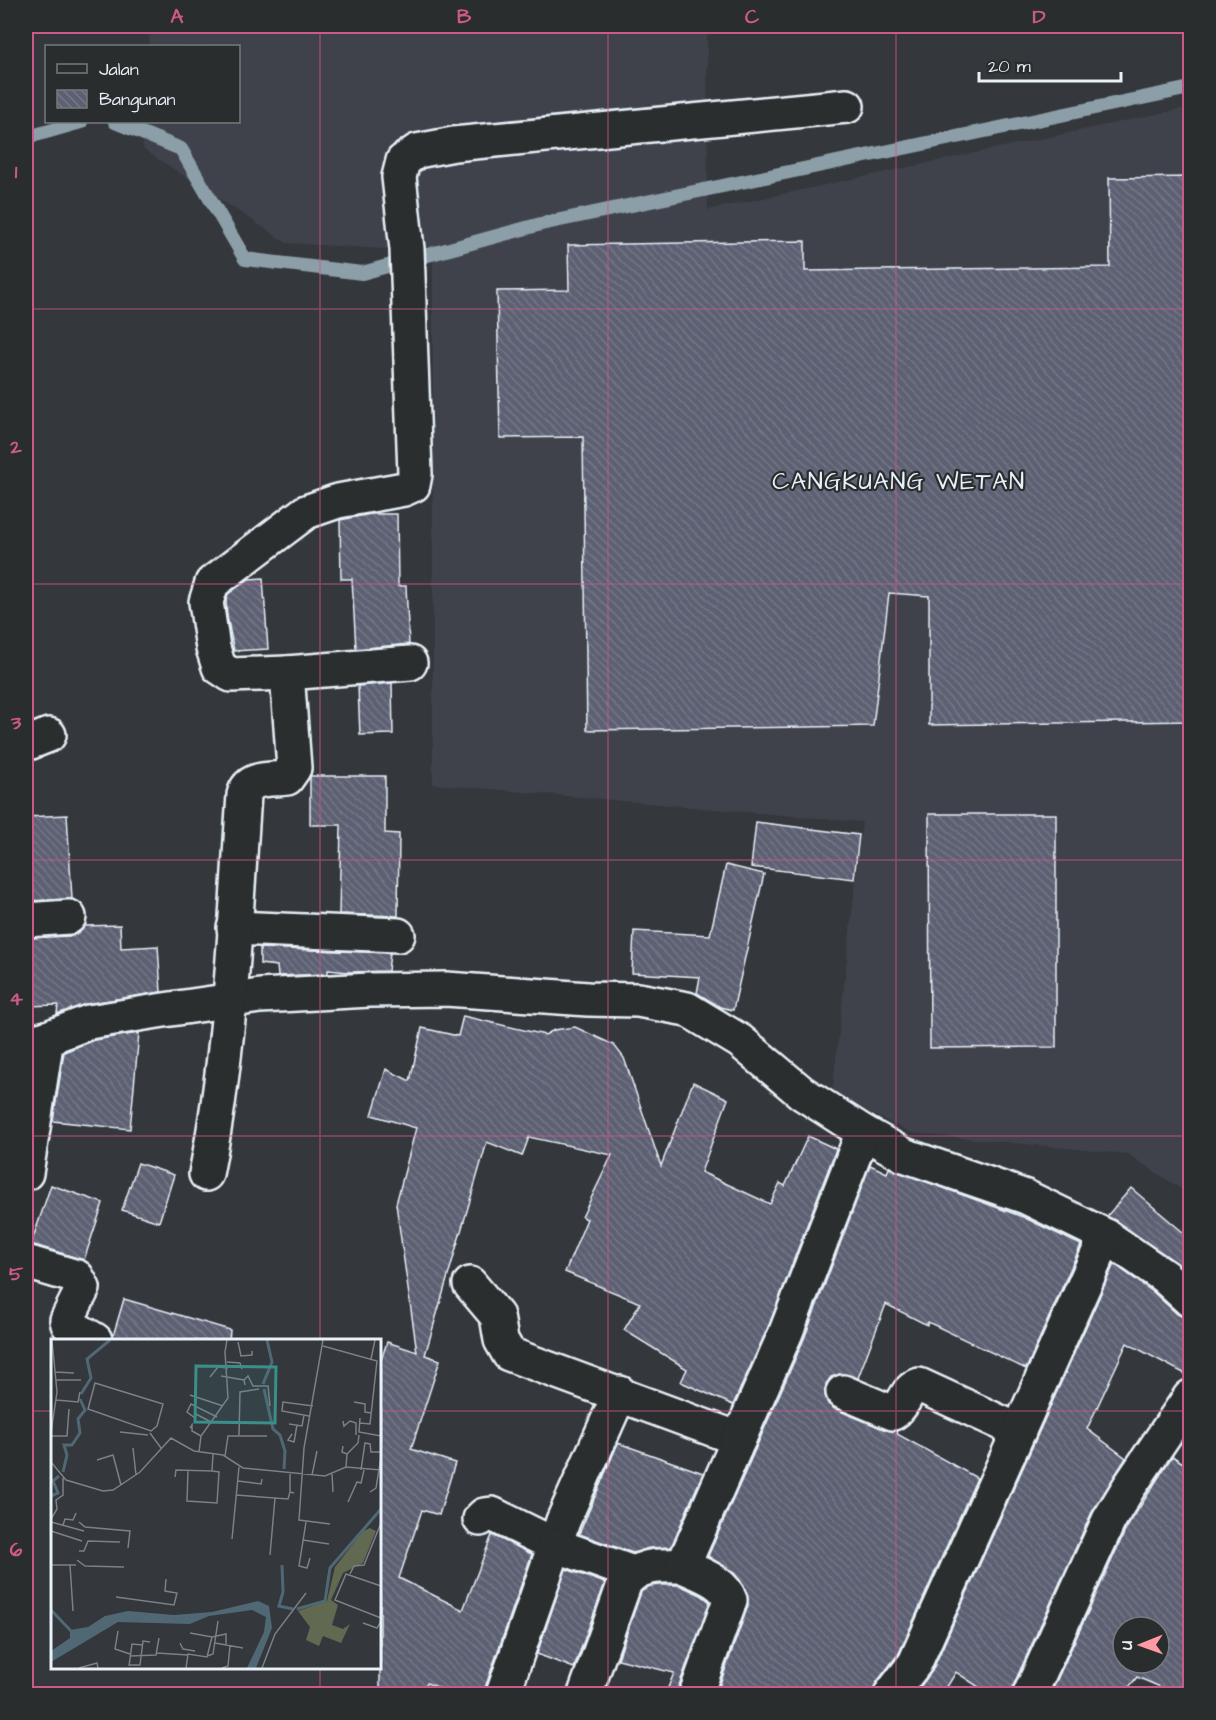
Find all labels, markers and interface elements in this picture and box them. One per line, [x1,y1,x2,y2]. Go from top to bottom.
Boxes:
text: A [171,3,184,31]
text: B [457,3,472,31]
text: C [745,3,760,31]
text: D [1033,3,1046,31]
legend [45,45,240,123]
scale bar [979,45,1122,83]
text: 20 m [988,54,1031,79]
text: Jalan [99,57,139,82]
text: Bangunan [99,87,176,113]
text: 1 [15,158,18,186]
text: 2 [9,433,22,461]
district label: CANGKUANG WETAN [772,465,1026,499]
text: 3 [10,709,22,737]
text: 4 [9,985,23,1013]
text: 5 [9,1260,24,1288]
inset map [51,1339,381,1669]
text: 6 [10,1536,23,1564]
north arrow [1111,1615,1171,1675]
text: U [1116,1641,1138,1650]

